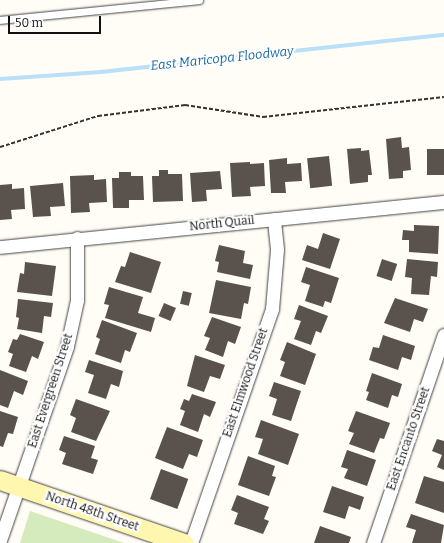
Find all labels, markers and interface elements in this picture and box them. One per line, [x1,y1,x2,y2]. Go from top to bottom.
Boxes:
scale bar [10,8,103,34]
text: 50 m [15,16,43,30]
water label: East Maricopa Floodway [150,44,294,74]
street label: North Quail [189,213,255,235]
street label: East Elmwood Street [220,326,272,440]
street label: East Evergreen Street [26,332,76,450]
street label: East Encanto Street [385,385,433,493]
street label: North 48th Street [43,489,141,535]

